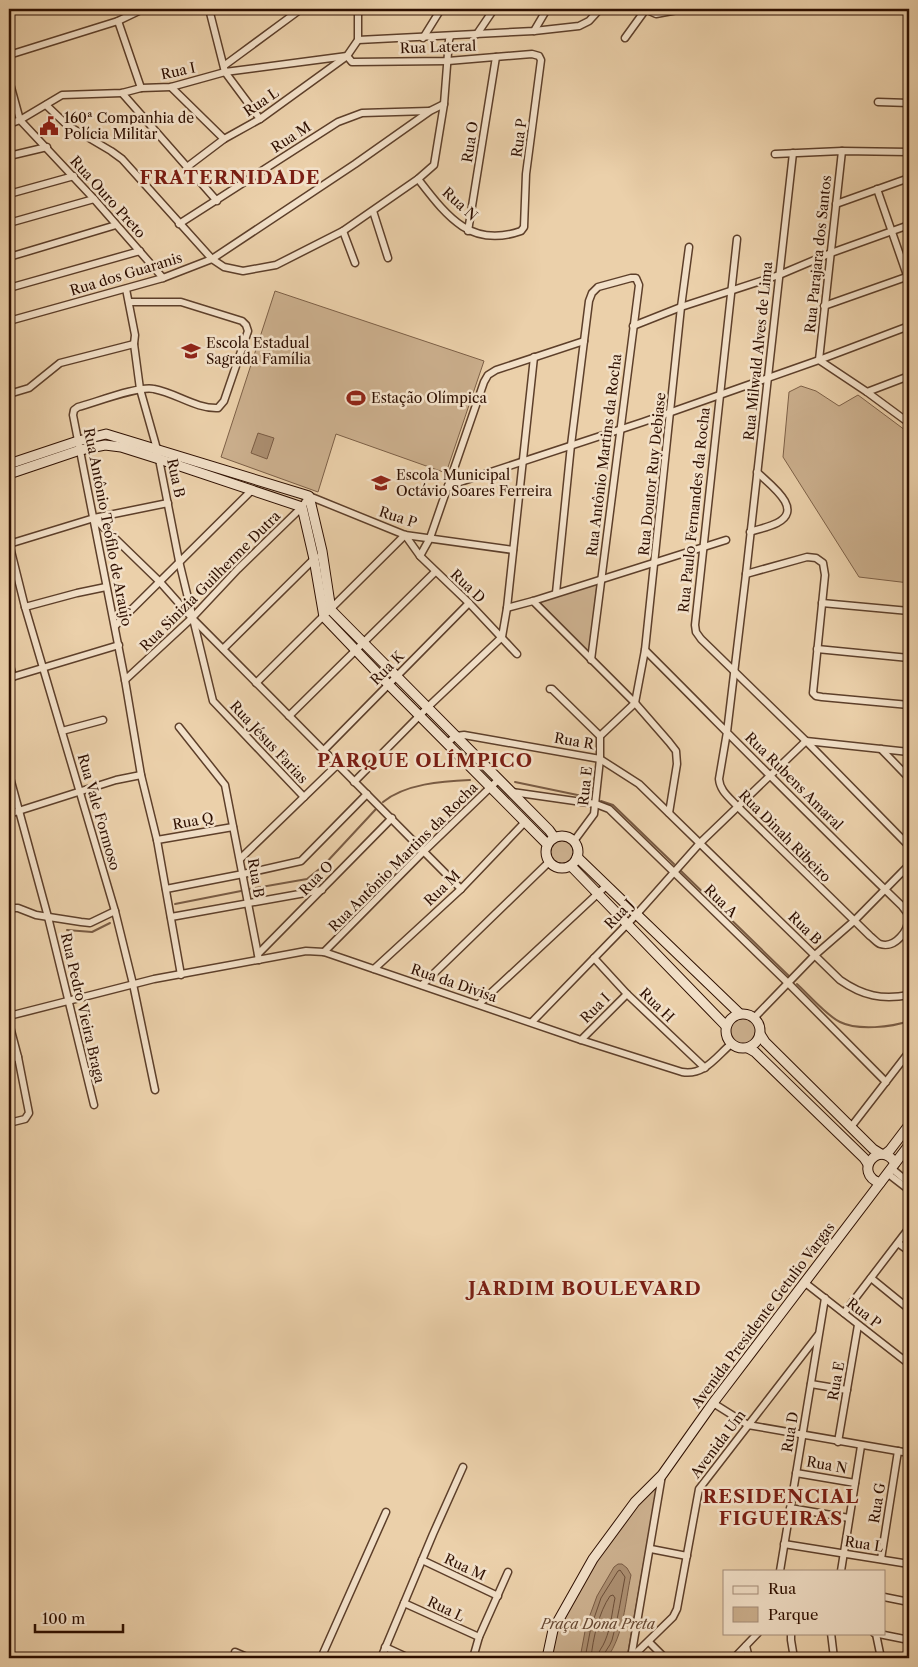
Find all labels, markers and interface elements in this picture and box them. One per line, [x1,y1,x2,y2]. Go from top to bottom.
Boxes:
street label: Rua Lateral [399,37,477,57]
street label: Rua I [159,59,197,83]
street label: Rua L [240,84,282,120]
place label: 160ª Companhia de Polícia Militar [64,109,194,143]
public building icon: 160ª Companhia de Polícia Militar [38,115,60,137]
street label: Rua M [268,117,314,157]
street label: Rua P [507,117,531,159]
street label: Rua O [458,120,482,164]
street label: Rua Ouro Preto [66,152,150,242]
district label: FRATERNIDADE [140,166,320,189]
street label: Rua Parajara dos Santos [801,174,835,334]
street label: Rua N [439,183,482,225]
street label: Rua dos Guaranis [68,248,184,300]
street label: Rua Milwald Alves de Lima [740,260,776,441]
place label: Escola Estadual Sagrada Família [206,334,311,368]
school or university icon: Escola Estadual Sagrada Família [180,340,202,362]
street label: Rua Antônio Martins da Rocha [583,352,625,557]
sports icon: Estação Olímpica [345,387,367,409]
place label: Estação Olímpica [371,389,487,407]
street label: Rua Doutor Ruy Debiase [634,391,670,557]
street label: Rua Paulo Fernandes da Rocha [674,406,714,614]
street label: Rua Antônio Teófilo de Araújo [80,426,136,628]
street label: Rua B [163,457,189,499]
place label: Escola Municipal Octávio Soares Ferreira [396,466,553,500]
school or university icon: Escola Municipal Octávio Soares Ferreira [370,472,392,494]
street label: Rua P [377,502,419,532]
street label: Rua Sinizia Guilherme Dutra [136,507,284,655]
street label: Rua D [447,565,489,607]
street label: Rua K [366,646,409,689]
street label: Rua Jésus Farias [226,697,312,787]
street label: Rua Rubens Amaral [741,728,847,834]
street label: Rua R [553,729,596,753]
district label: PARQUE OLÍMPICO [317,749,533,772]
street label: Rua Vale Formoso [74,752,124,872]
street label: Rua E [574,765,596,807]
street label: Rua Antônio Martins da Rocha [324,778,482,936]
street label: Rua Dinah Ribeiro [735,786,835,886]
street label: Rua Q [171,808,215,833]
street label: Rua B [244,857,268,899]
street label: Rua O [295,857,337,899]
street label: Rua M [420,866,464,910]
street label: Rua A [700,881,742,922]
street label: Rua J [600,895,638,933]
street label: Rua B [785,908,826,948]
street label: Rua Pedro Vieira Braga [57,931,109,1085]
street label: Rua da Divisa [408,960,500,1006]
street label: Rua H [636,984,678,1026]
street label: Rua I [576,989,614,1027]
street label: Avenida Presidente Getulio Vargas [687,1219,839,1412]
district label: JARDIM BOULEVARD [465,1277,702,1300]
street label: Rua P [843,1294,885,1332]
street label: Rua E [824,1360,848,1402]
street label: Avenida Um [686,1406,749,1482]
street label: Rua D [778,1410,802,1454]
street label: Rua N [805,1453,849,1478]
street label: Rua G [865,1481,889,1525]
district label: RESIDENCIAL FIGUEIRAS [703,1485,859,1530]
street label: Rua L [843,1532,885,1556]
street label: Rua M [441,1550,489,1584]
legend [723,1570,886,1634]
text: Rua [768,1579,796,1598]
street label: Rua L [425,1593,467,1625]
scale bar [35,1602,122,1634]
text: Parque [768,1605,818,1624]
text: 100 m [42,1609,85,1628]
park label: Praça Dona Preta [540,1615,656,1633]

